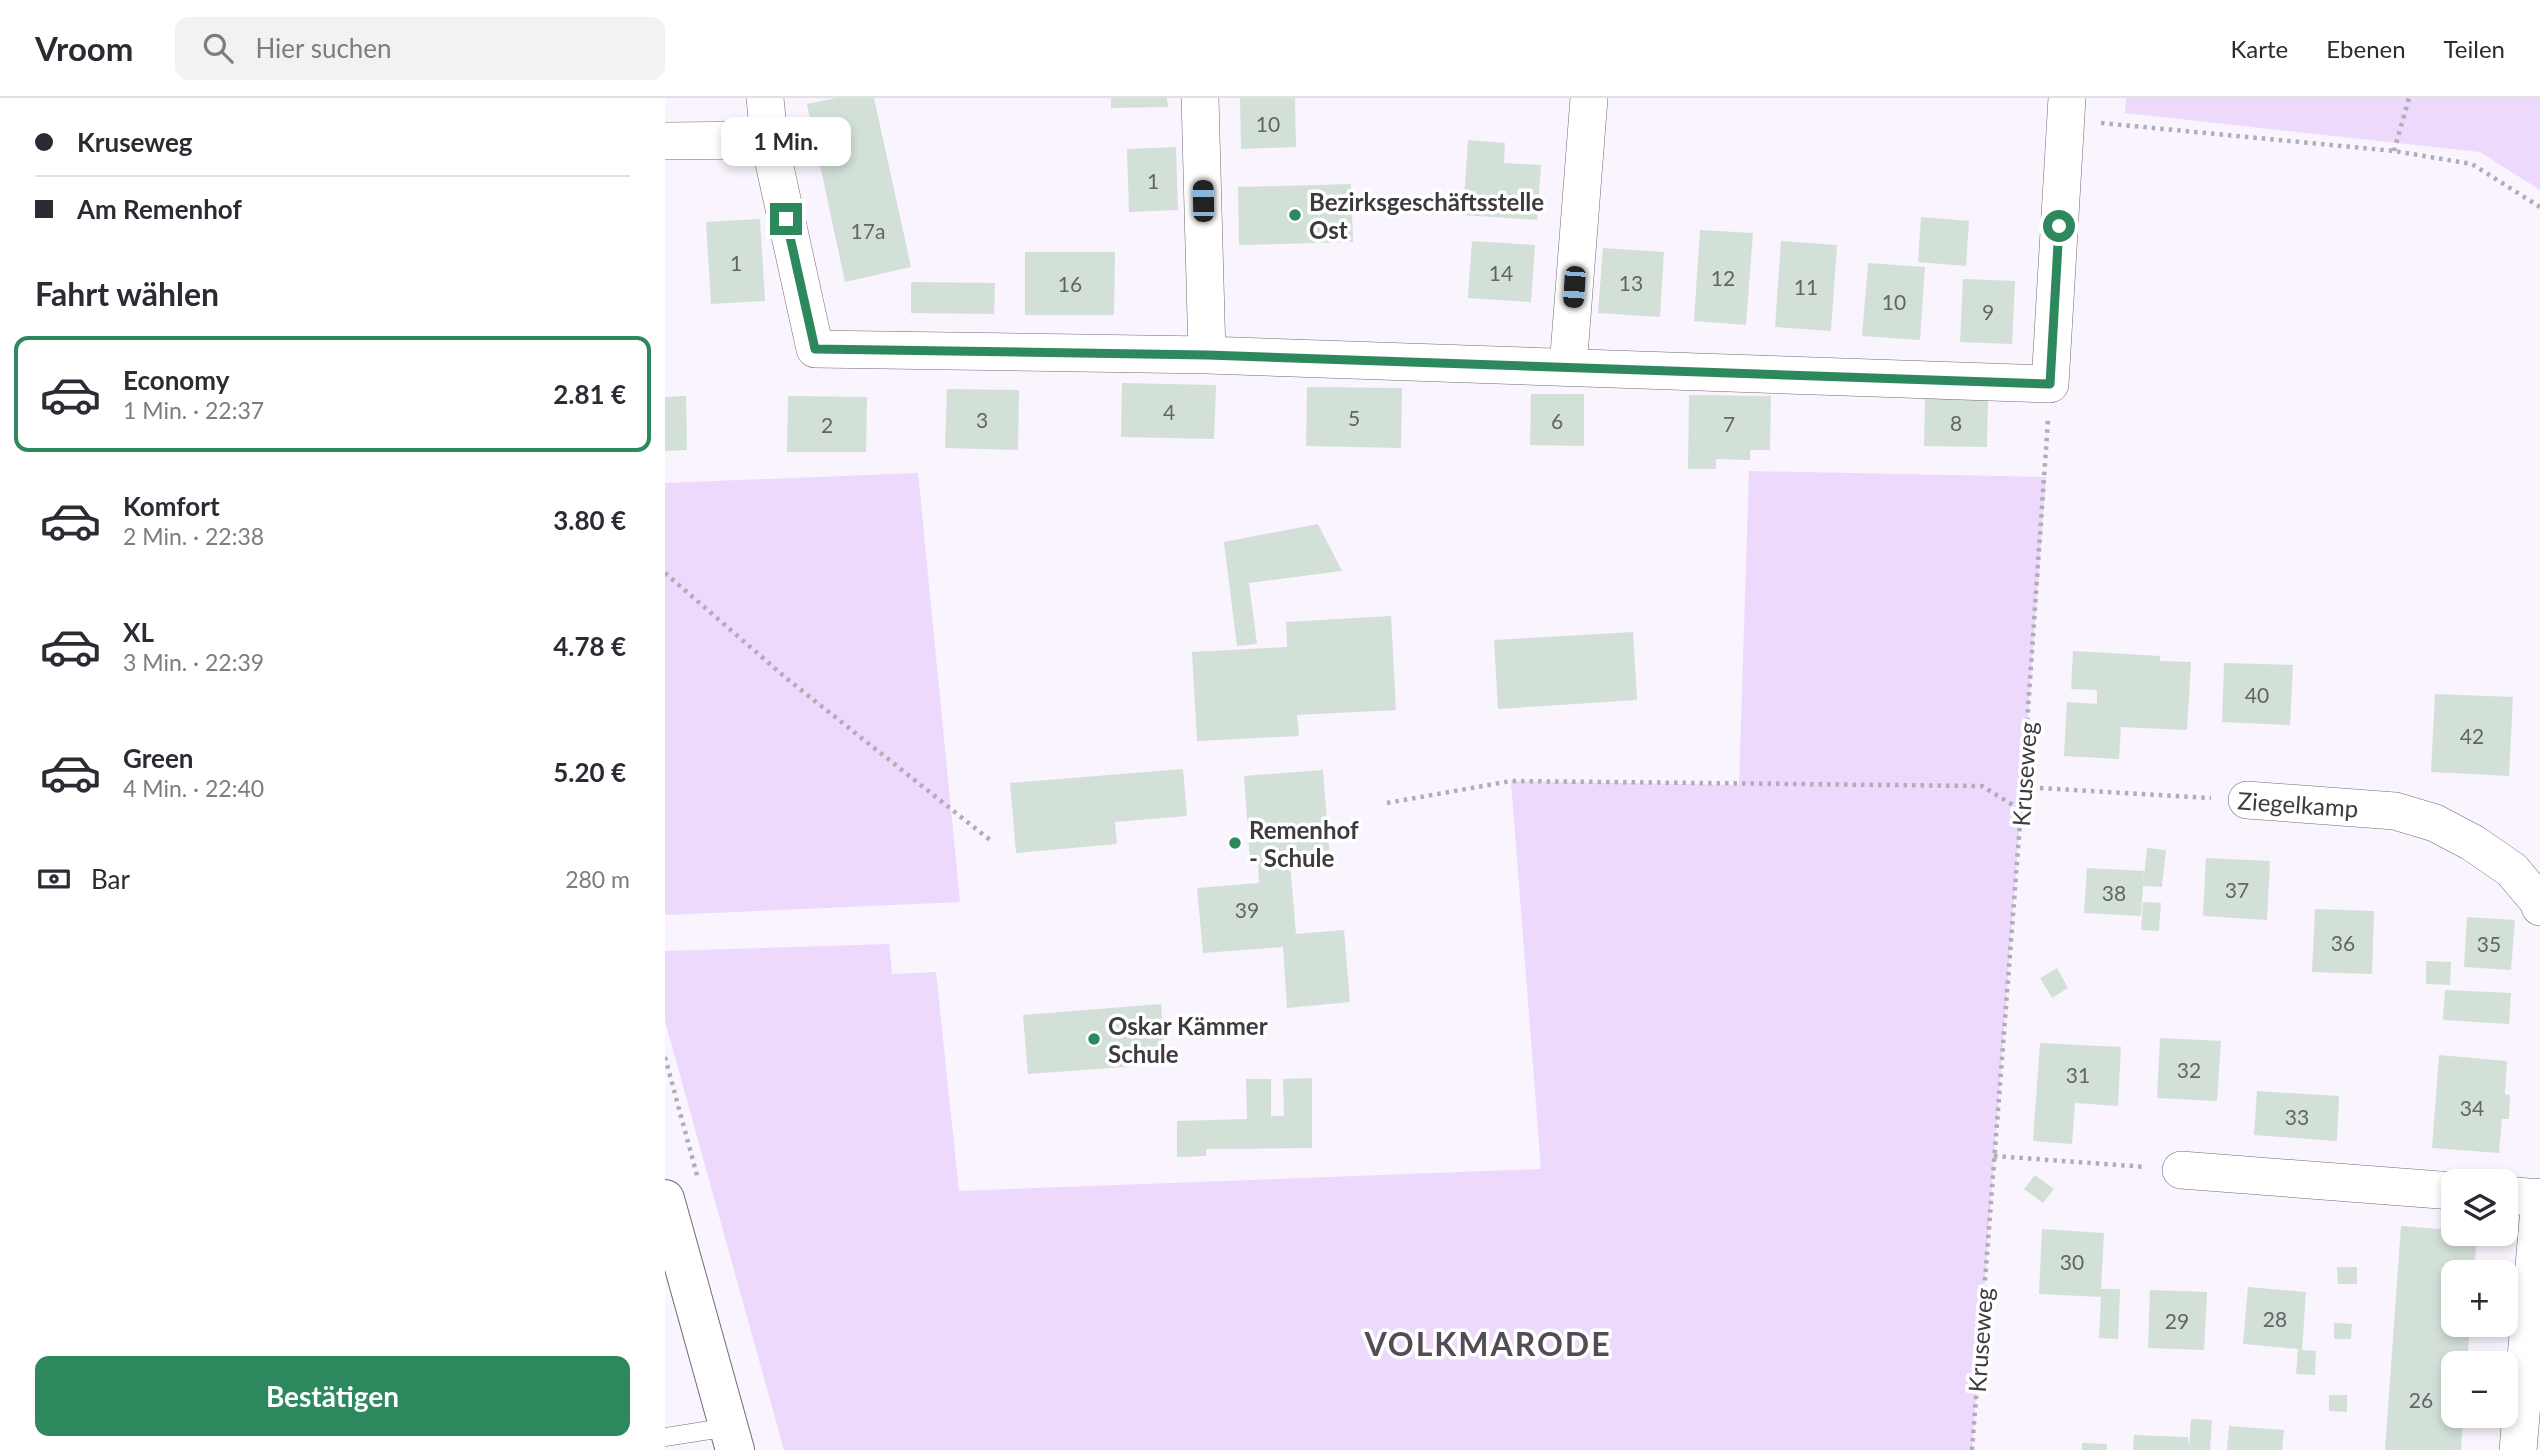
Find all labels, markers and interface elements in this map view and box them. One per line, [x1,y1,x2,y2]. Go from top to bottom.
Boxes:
search box [175,17,665,80]
text: Vroom [35,28,133,68]
icon: search [199,29,237,67]
text: Hier suchen [255,32,392,64]
text: Karte [2231,34,2288,63]
text: Ebenen [2326,34,2406,63]
text: Teilen [2444,34,2505,63]
house number: 10 [1256,111,1280,136]
callout: 1 Min. [721,117,851,166]
text: Kruseweg [77,126,193,158]
text: 1 Min. [754,127,818,155]
house number: 1 [1147,168,1159,193]
car [1193,180,1214,222]
place label: Bezirksgeschäftsstelle Ost [1309,187,1544,244]
text: Am Remenhof [77,193,242,225]
route end [770,203,802,235]
marker: Bezirksgeschäftsstelle Ost [1287,207,1303,223]
route start [2043,210,2075,242]
house number: 17a [851,218,885,243]
house number: 1 [730,250,742,275]
house number: 14 [1489,260,1513,285]
car [1563,265,1586,309]
house number: 12 [1711,265,1735,290]
house number: 13 [1619,270,1643,295]
house number: 16 [1058,271,1082,296]
text: Fahrt wählen [35,274,219,313]
house number: 11 [1794,274,1818,299]
house number: 10 [1882,289,1906,314]
house number: 9 [1982,299,1994,324]
icon: car [39,363,102,426]
text: Economy [123,364,229,396]
text: 2.81 € [553,378,626,410]
text: 1 Min. · 22:37 [123,396,264,424]
house number: 4 [1163,399,1175,424]
house number: 5 [1348,405,1360,430]
house number: 3 [976,407,988,432]
house number: 6 [1551,408,1563,433]
house number: 8 [1950,410,1962,435]
house number: 7 [1723,411,1735,436]
house number: 2 [821,412,833,437]
icon: car [39,489,102,552]
text: Komfort [123,490,220,522]
text: 3.80 € [553,504,626,536]
text: 2 Min. · 22:38 [123,522,264,550]
icon: car [39,615,102,678]
text: XL [123,616,154,648]
text: 4.78 € [553,630,626,662]
text: 3 Min. · 22:39 [123,648,264,676]
house number: 40 [2245,682,2269,707]
street label: Kruseweg [2006,721,2042,827]
house number: 42 [2460,723,2484,748]
icon: car [39,741,102,804]
text: Green [123,742,193,774]
text: 5.20 € [553,756,626,788]
text: 4 Min. · 22:40 [123,774,264,802]
street label: Ziegelkamp [2237,785,2359,823]
place label: Remenhof - Schule [1249,815,1359,872]
marker: Remenhof - Schule [1227,835,1243,851]
icon: cash [35,860,73,898]
text: Bar [91,863,130,895]
text: 280 m [565,865,630,893]
house number: 37 [2225,877,2249,902]
house number: 38 [2102,880,2126,905]
house number: 39 [1235,897,1259,922]
house number: 36 [2331,930,2355,955]
house number: 35 [2477,931,2501,956]
place label: Oskar Kämmer Schule [1108,1011,1268,1068]
marker: Oskar Kämmer Schule [1086,1031,1102,1047]
house number: 32 [2177,1057,2201,1082]
house number: 31 [2066,1062,2090,1087]
house number: 34 [2460,1095,2484,1120]
house number: 33 [2285,1104,2309,1129]
map controls [2441,1169,2518,1428]
button: layers [2441,1169,2518,1246]
house number: 30 [2060,1249,2084,1274]
button: + [2441,1260,2518,1337]
street label: Kruseweg [1962,1287,1998,1393]
house number: 28 [2263,1306,2287,1331]
house number: 29 [2165,1308,2189,1333]
district label: VOLKMARODE [1363,1324,1612,1363]
button: − [2441,1351,2518,1428]
button: Bestätigen [35,1356,630,1436]
house number: 26 [2409,1387,2433,1412]

